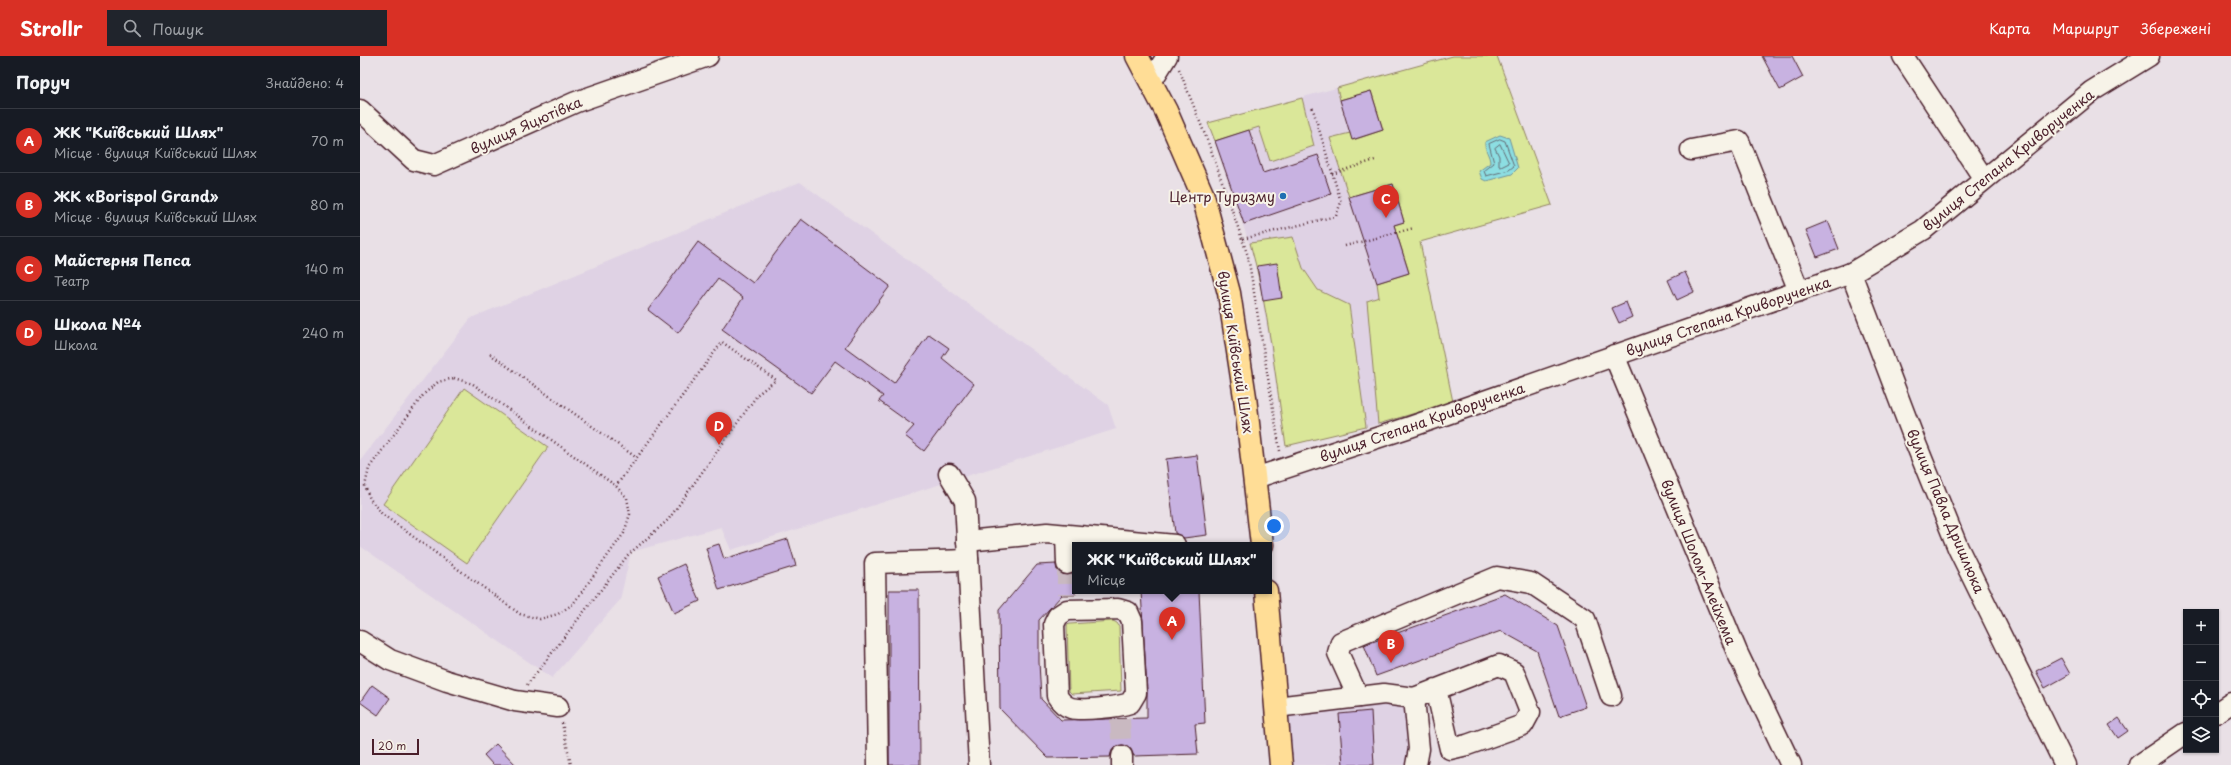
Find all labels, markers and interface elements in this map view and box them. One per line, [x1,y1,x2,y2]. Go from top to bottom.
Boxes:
search box [107,10,387,46]
text: Strollr [20,14,83,42]
icon: search [121,17,143,39]
text: Пошук [153,17,203,40]
text: Карта [1989,18,2030,39]
text: Маршрут [2052,18,2119,39]
text: Збережені [2141,18,2211,39]
text: Поруч [16,69,70,95]
text: Знайдено: 4 [266,73,344,92]
street label: вулиця Степана Криворученка [1918,84,2099,236]
street label: вулиця Яцютівка [467,91,585,159]
text: ЖК "Київський Шлях" [54,120,223,143]
text: A [24,131,34,150]
text: 70 m [311,131,344,150]
text: Місце · вулиця Київський Шлях [54,143,257,162]
text: ЖК «Borispol Grand» [54,184,219,207]
pin: C [1373,185,1399,218]
place label: Центр Туризму [1169,186,1275,207]
marker: Центр Туризму [1278,191,1288,201]
text: B [25,195,33,214]
text: 80 m [310,195,344,214]
text: Місце · вулиця Київський Шлях [54,207,257,226]
text: Майстерня Пепса [54,248,191,271]
text: C [24,259,34,278]
text: 140 m [305,259,344,278]
street label: вулиця Київський Шлях [1213,269,1259,435]
text: Театр [54,271,90,290]
street label: вулиця Степана Криворученка [1623,271,1834,361]
text: Школа №4 [54,312,141,335]
text: D [24,323,34,342]
text: 240 m [302,323,344,342]
text: Школа [54,335,98,354]
street label: вулиця Степана Криворученка [1317,377,1528,467]
pin: D [706,412,732,445]
street label: вулиця Павла Дришлюка [1902,426,1990,597]
street label: вулиця Шолом-Алейхема [1656,476,1742,648]
your location [1264,516,1284,536]
popup [1072,542,1272,594]
text: ЖК "Київський Шлях" [1087,547,1257,570]
text: Місце [1087,570,1125,589]
pin: A [1159,607,1185,640]
map controls [2183,609,2219,753]
button: + [2183,609,2219,645]
pin: B [1378,630,1404,663]
button: − [2183,645,2219,681]
button: locate [2183,681,2219,717]
button: layers [2183,717,2219,753]
scale bar [372,737,419,756]
text: 20 m [378,737,406,754]

